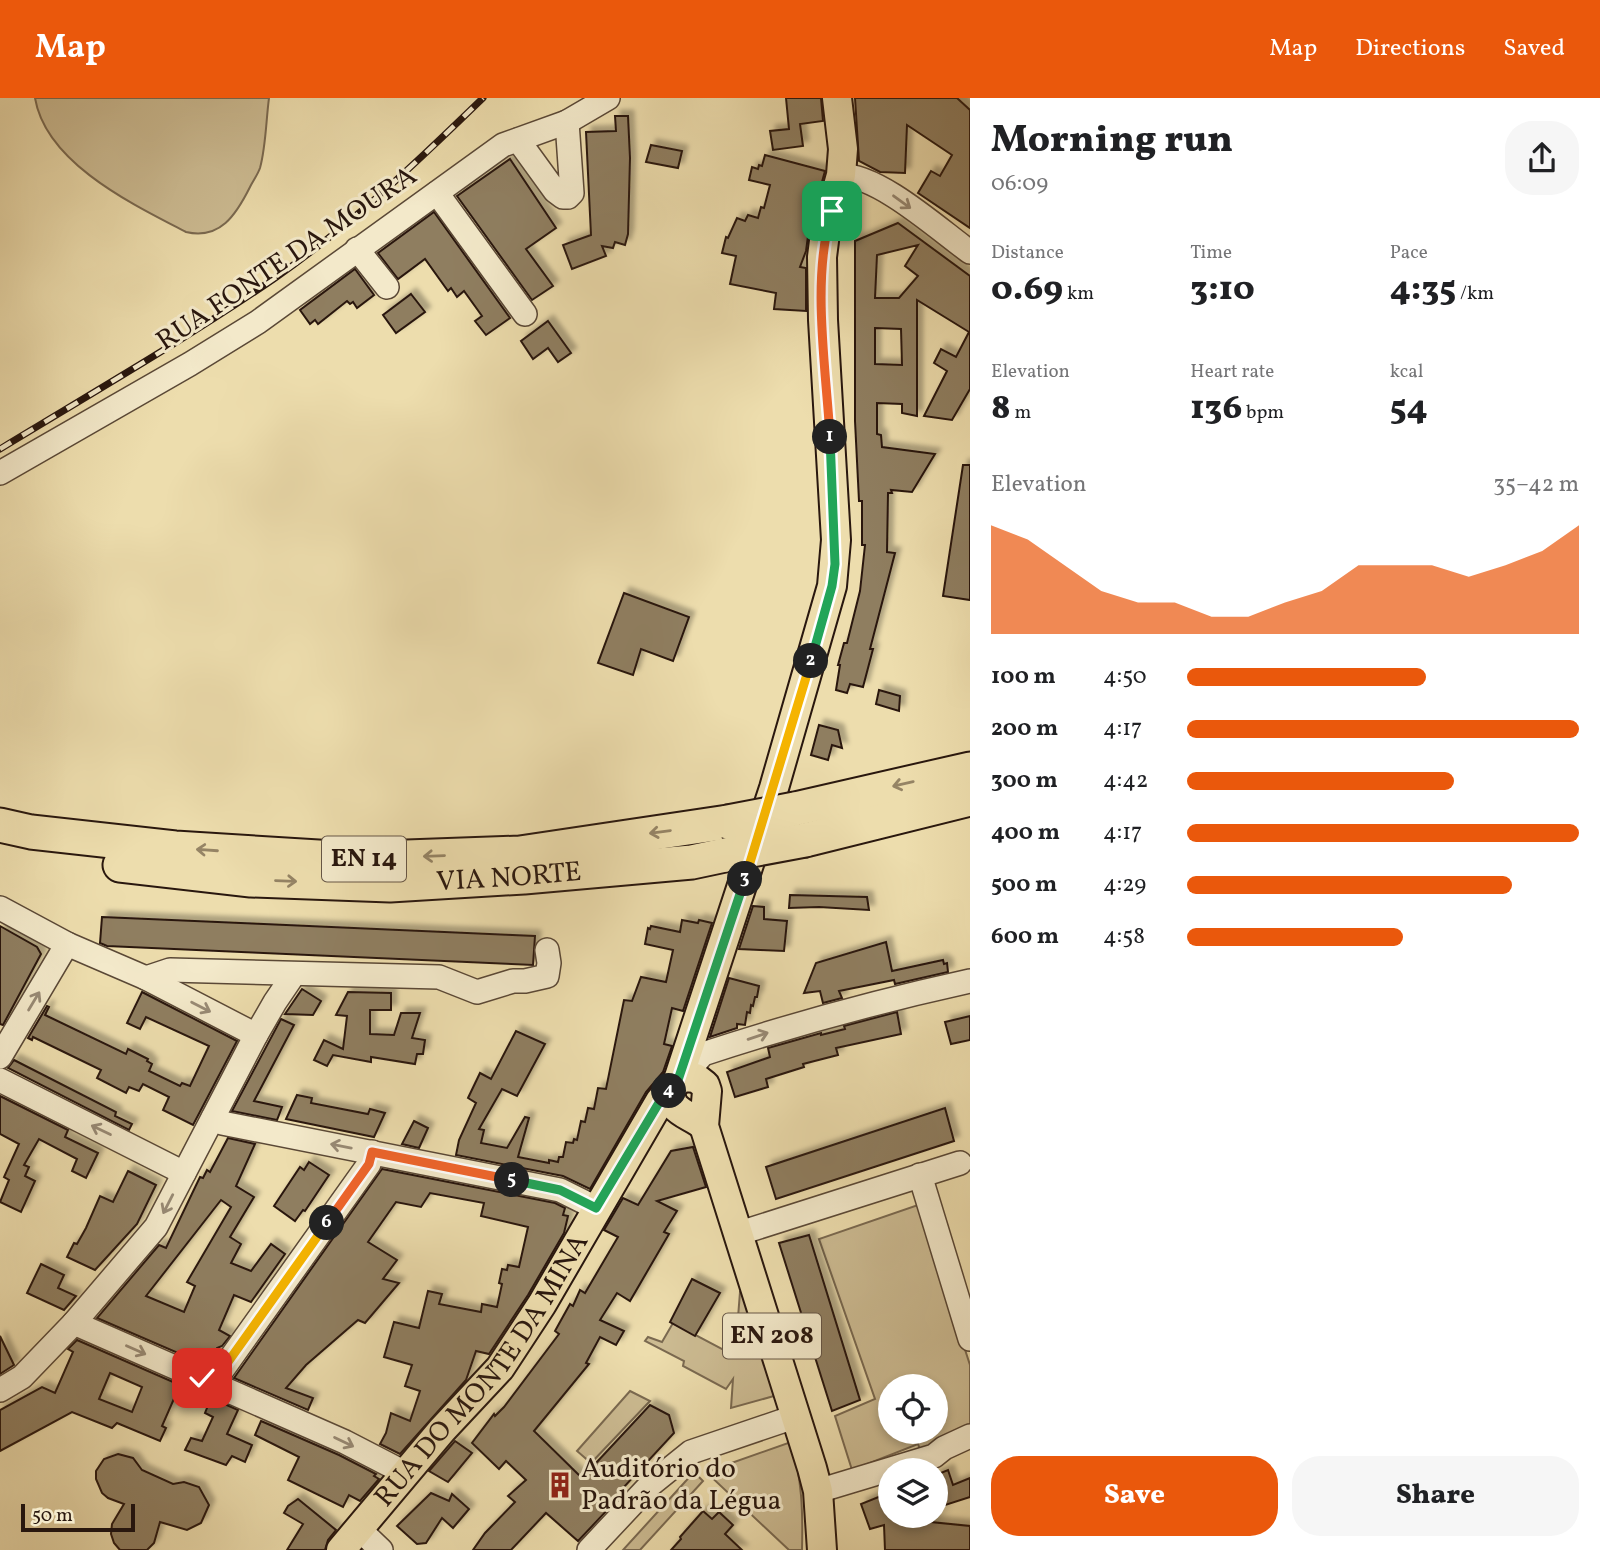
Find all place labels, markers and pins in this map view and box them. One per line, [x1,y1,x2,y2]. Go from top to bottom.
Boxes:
pin [802,181,862,241]
pin: 1 [812,420,848,454]
pin: 2 [794,644,828,678]
pin: 3 [728,862,762,896]
pin: 4 [652,1074,686,1108]
pin: 5 [494,1162,530,1198]
pin: 6 [310,1206,344,1240]
pin [172,1348,232,1408]
place label: Auditório do Padrão da Légua [581,1450,782,1521]
building icon: Auditório do Padrão da Légua [545,1470,575,1500]

